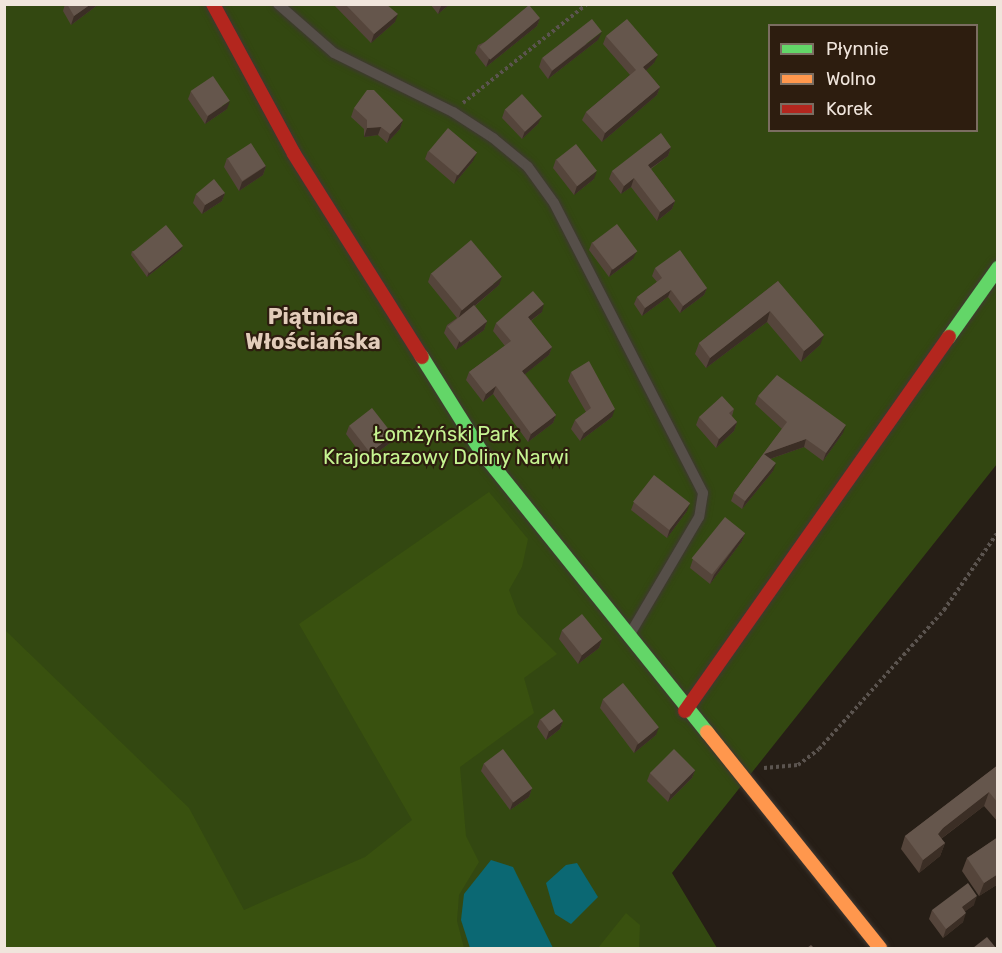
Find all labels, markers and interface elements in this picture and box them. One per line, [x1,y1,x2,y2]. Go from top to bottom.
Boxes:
legend [768,24,978,132]
text: Płynnie [826,38,889,60]
text: Wolno [826,68,876,90]
text: Korek [826,98,873,120]
district label: Piątnica Włościańska [245,303,381,354]
park label: Łomżyński Park Krajobrazowy Doliny Narwi [323,423,569,470]

